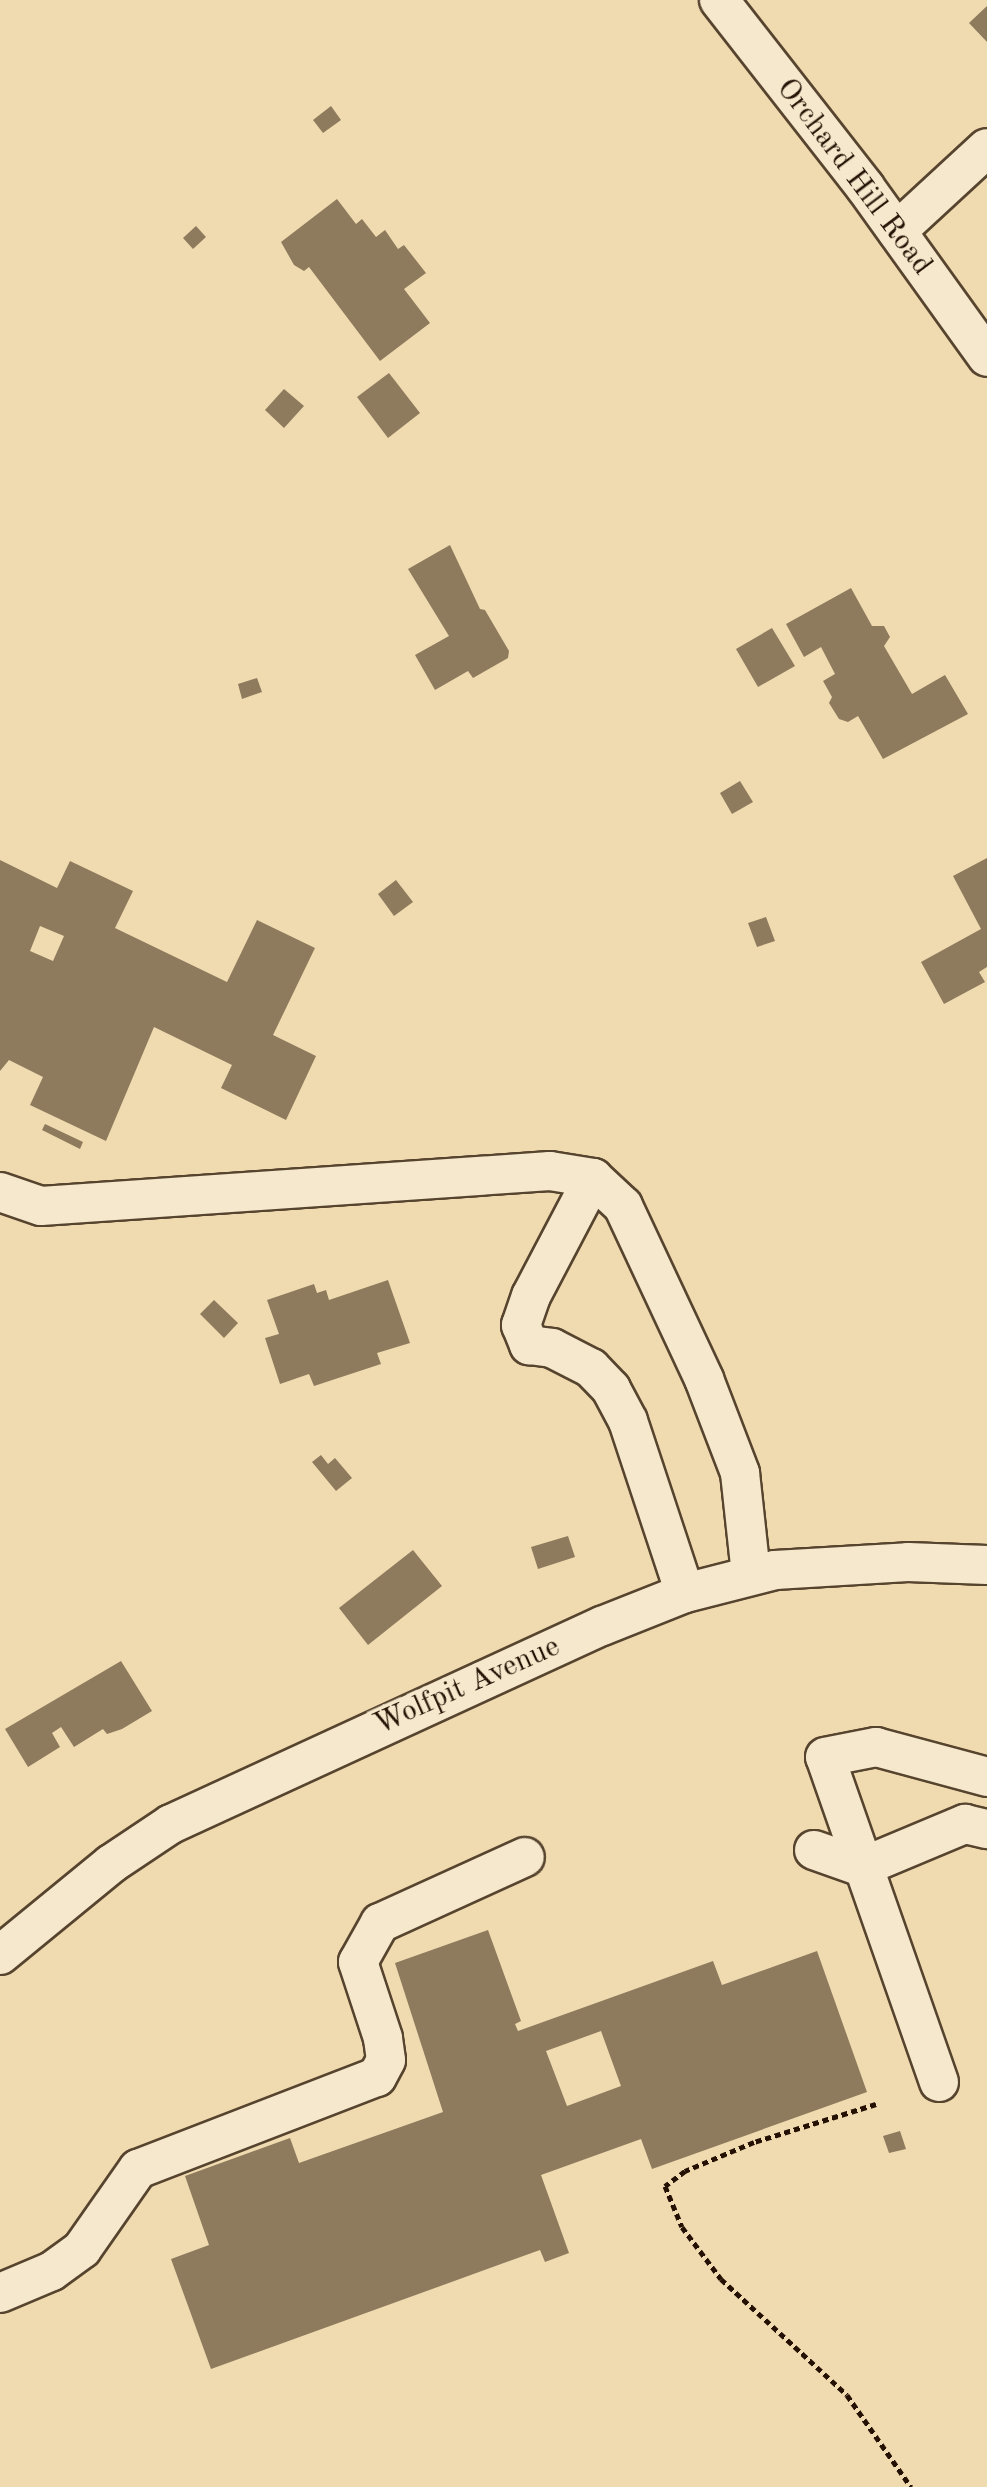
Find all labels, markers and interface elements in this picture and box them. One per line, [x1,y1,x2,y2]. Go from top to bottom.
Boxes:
street label: Orchard Hill Road [768,72,940,282]
street label: Wolfpit Avenue [368,1629,566,1743]

